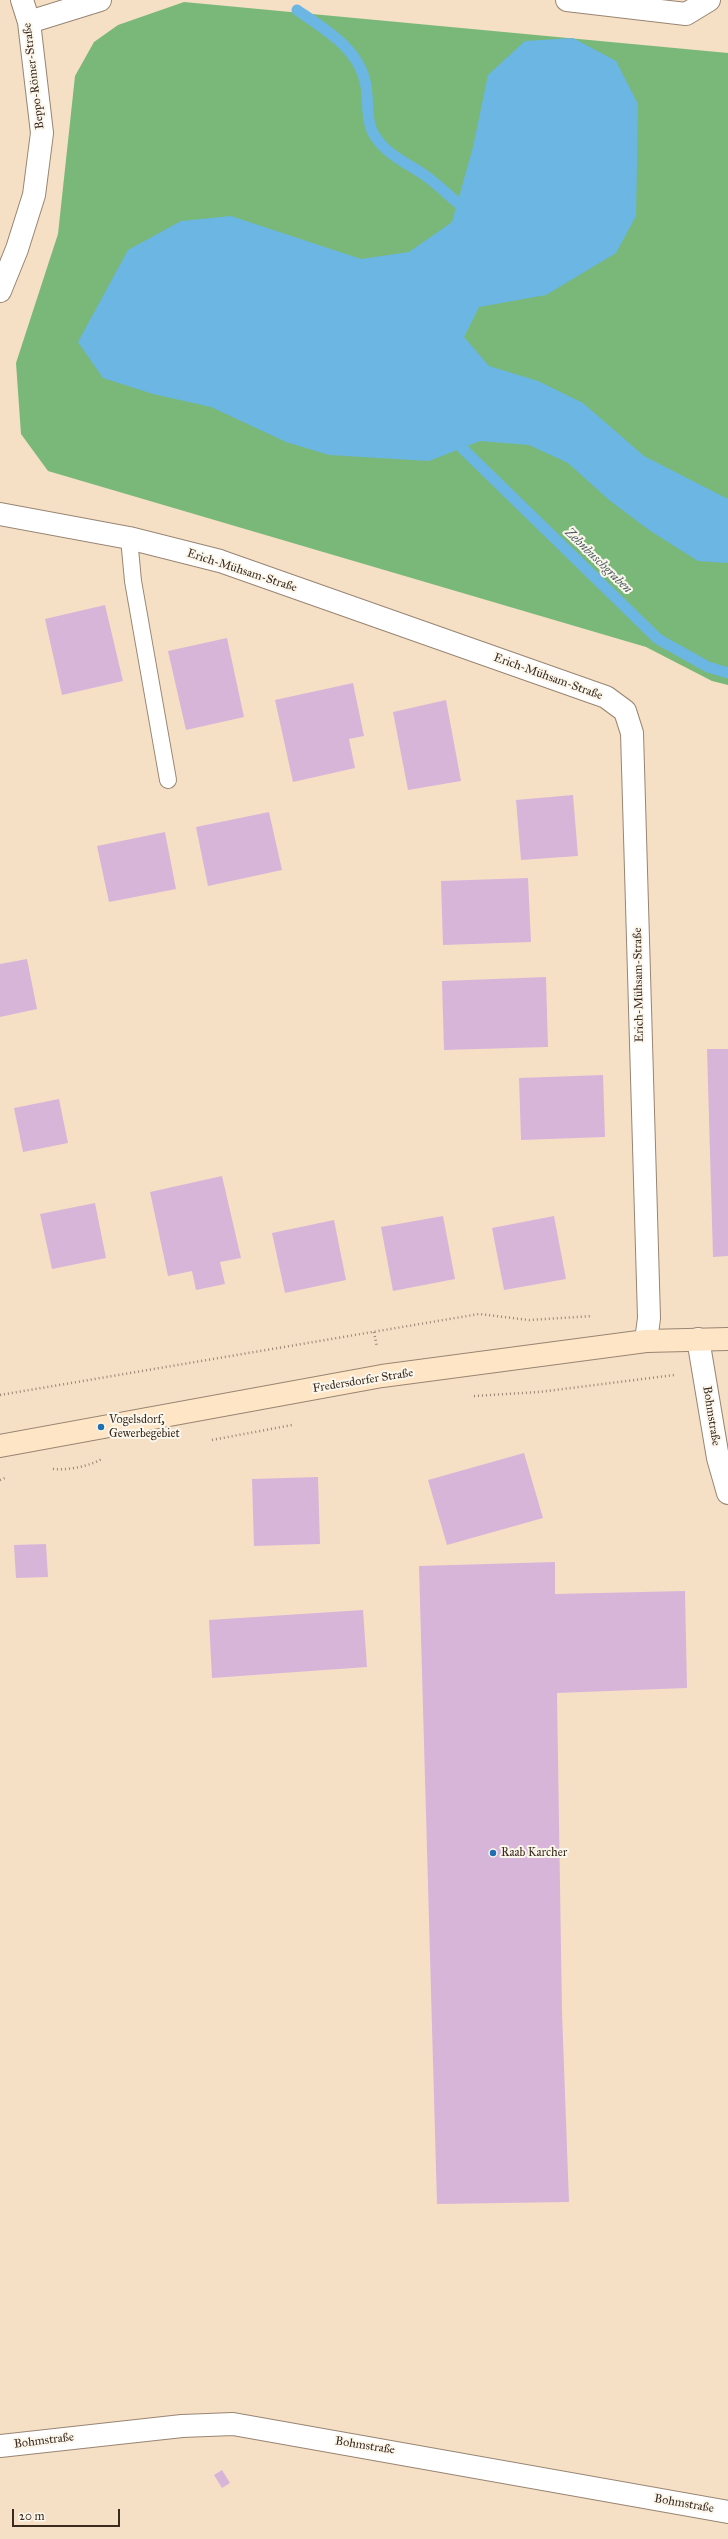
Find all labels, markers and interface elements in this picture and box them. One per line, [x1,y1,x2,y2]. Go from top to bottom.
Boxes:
street label: Beppo-Römer-Straße [20,22,48,130]
water label: Zehnbuschgraben [561,525,635,597]
street label: Erich-Mühsam-Straße [185,546,299,596]
street label: Erich-Mühsam-Straße [492,651,604,703]
street label: Erich-Mühsam-Straße [631,928,647,1042]
street label: Fredersdorfer Straße [312,1366,414,1396]
street label: Bohmstraße [699,1385,723,1447]
place label: Vogelsdorf, Gewerbegebiet [109,1413,180,1441]
marker: Vogelsdorf, Gewerbegebiet [96,1422,106,1432]
place label: Raab Karcher [501,1846,567,1860]
marker: Raab Karcher [488,1848,498,1858]
street label: Bohmstraße [13,2430,75,2452]
street label: Bohmstraße [334,2434,396,2458]
street label: Bohmstraße [653,2492,715,2516]
scale bar [14,2501,122,2527]
text: 20 m [19,2509,45,2523]

